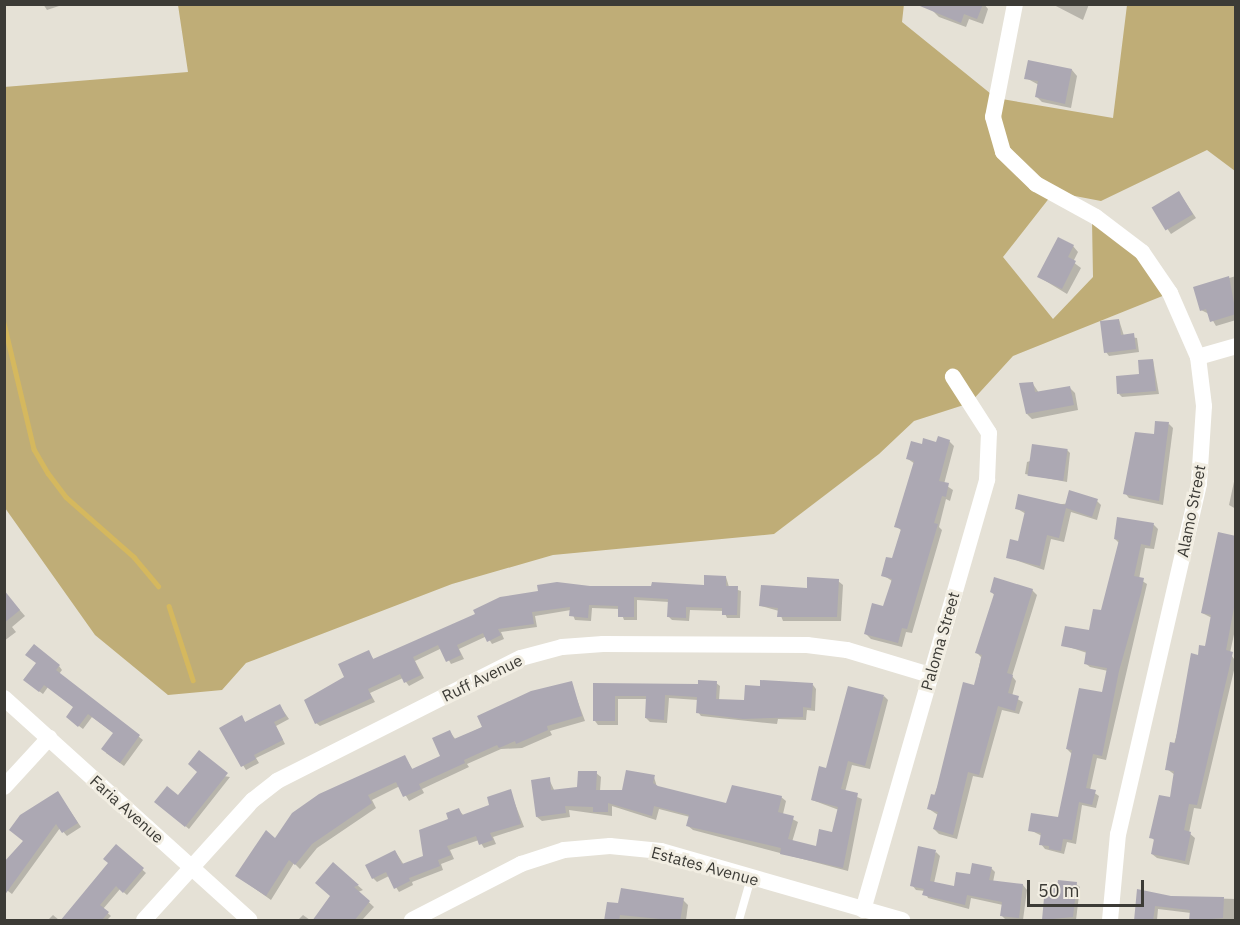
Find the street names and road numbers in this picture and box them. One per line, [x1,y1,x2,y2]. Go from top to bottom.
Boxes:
street label: Alamo Street [1173,463,1209,559]
street label: Paloma Street [917,590,963,692]
street label: Ruff Avenue [439,650,525,706]
street label: Faria Avenue [86,771,168,847]
street label: Estates Avenue [649,842,761,890]

